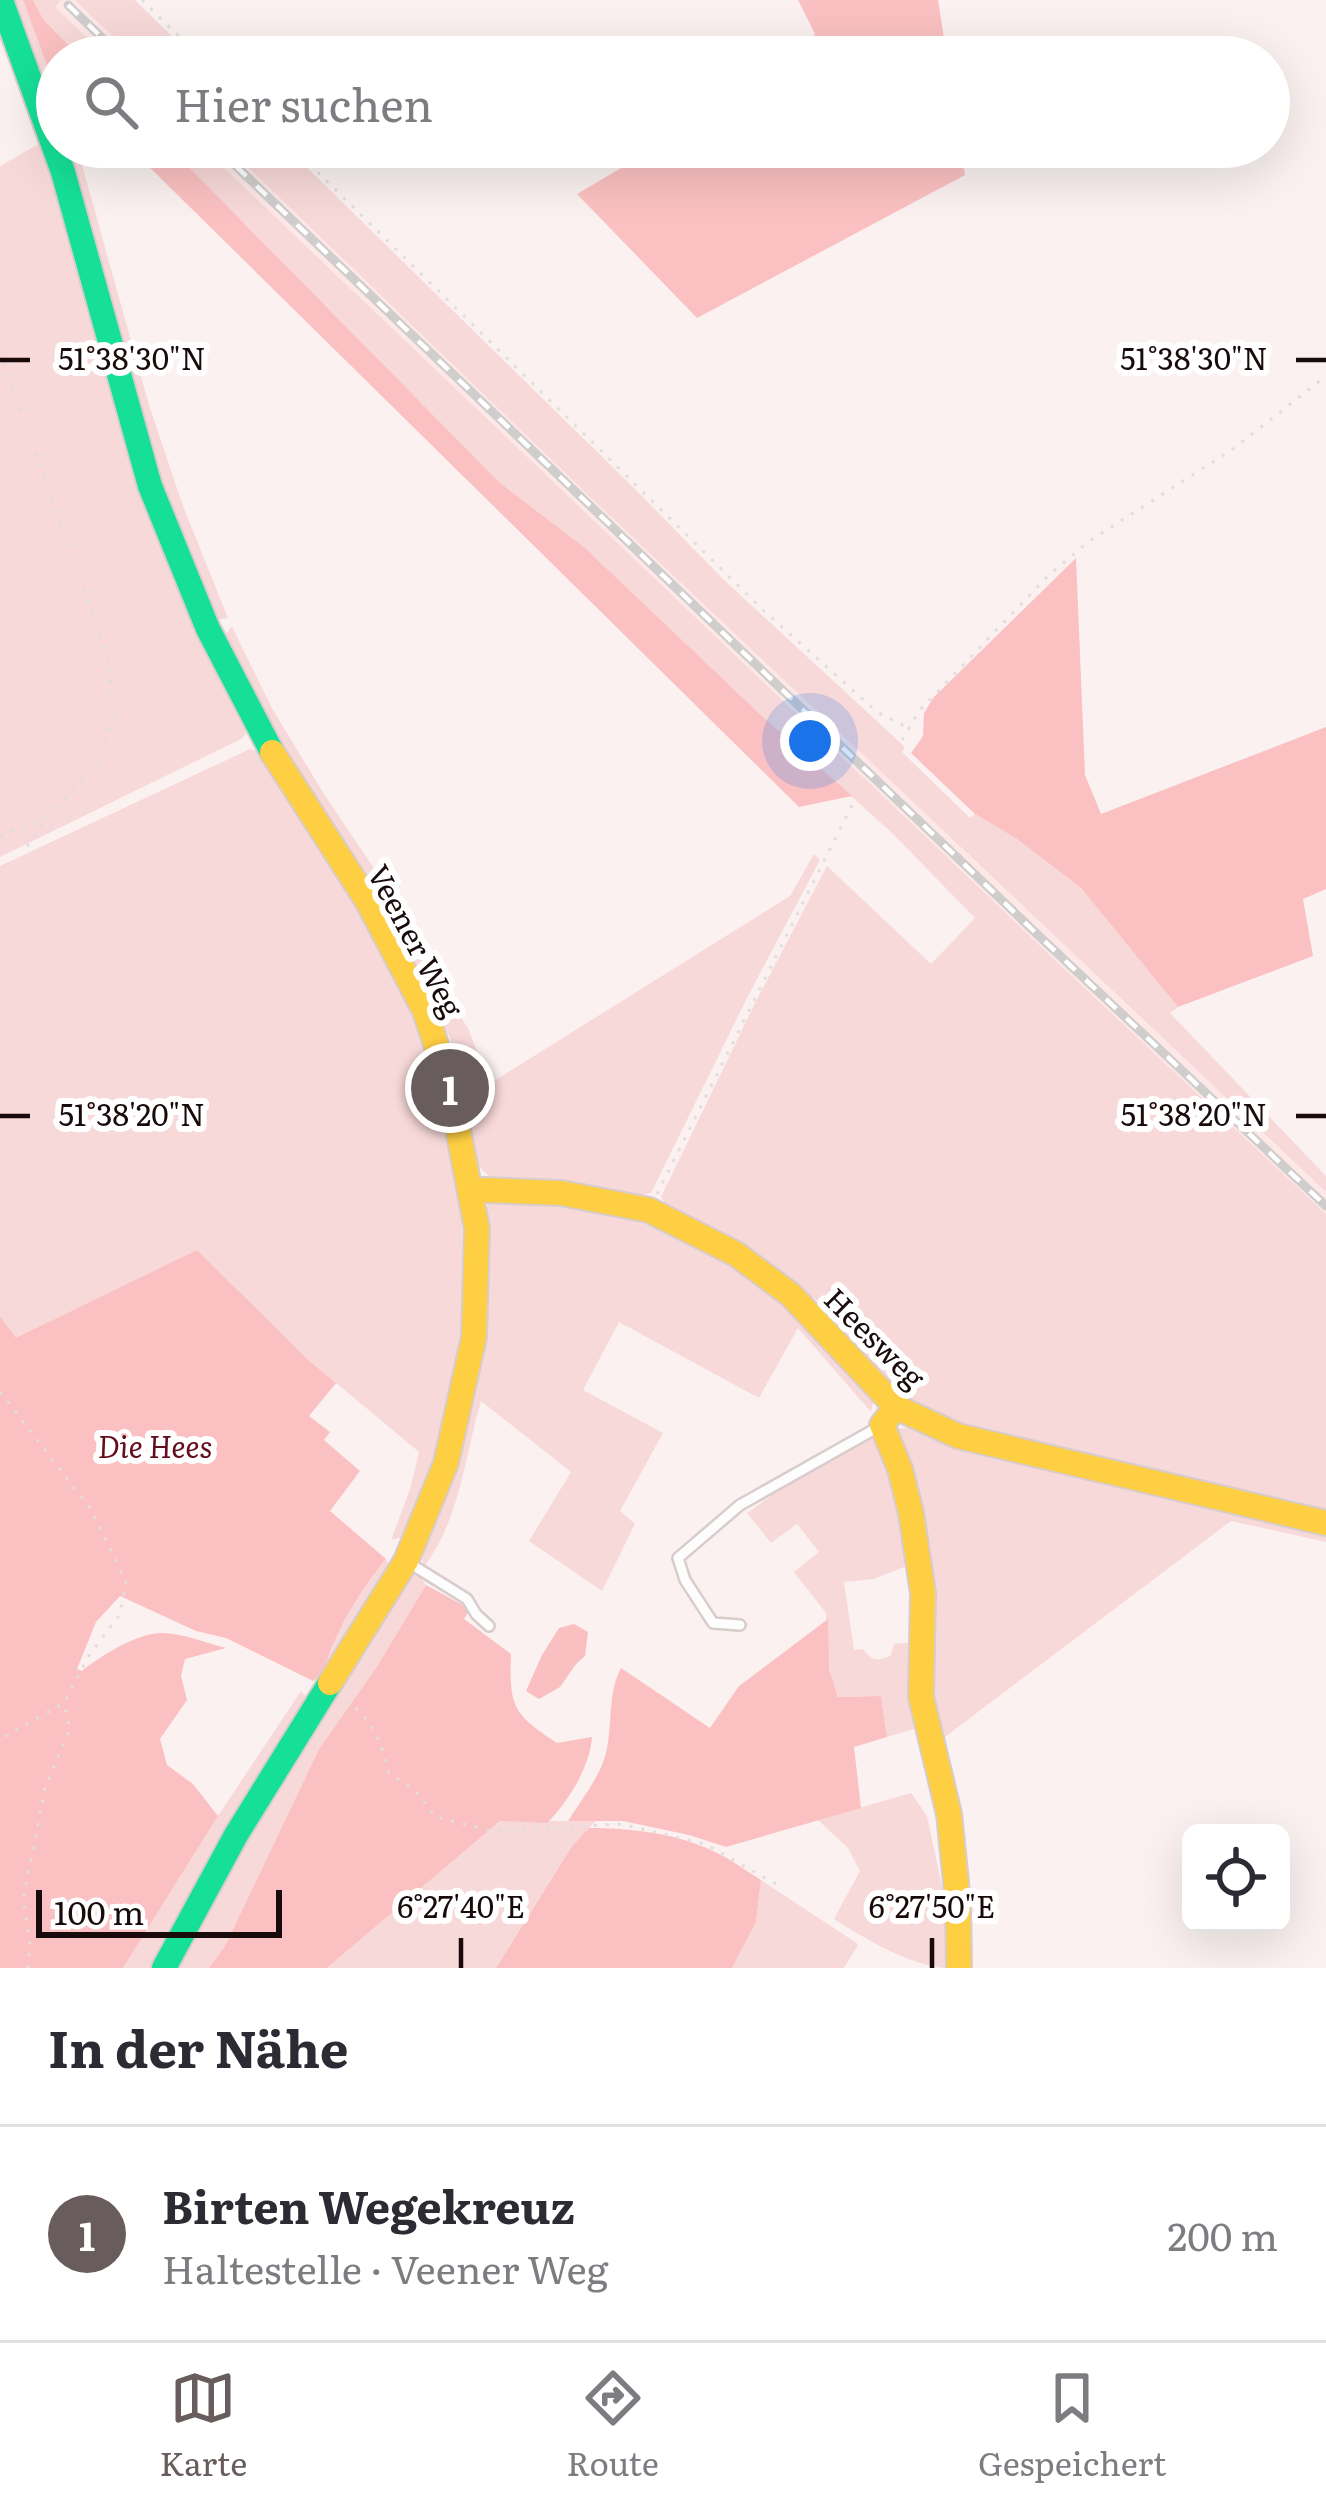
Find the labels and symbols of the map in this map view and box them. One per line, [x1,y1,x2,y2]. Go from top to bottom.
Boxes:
text: 51°38'30"N [58,335,206,379]
text: 51°38'30"N [1120,335,1268,379]
your location [780,711,840,771]
street label: Veener Weg [358,856,476,1025]
pin: 1 [411,1043,489,1133]
text: 51°38'20"N [59,1091,205,1135]
text: 51°38'20"N [1121,1091,1267,1135]
street label: Heesweg [816,1277,937,1398]
park label: Die Hees [98,1423,212,1467]
text: 6°27'40"E [397,1883,525,1927]
text: 6°27'50"E [869,1883,995,1927]
scale bar [36,1884,282,1937]

